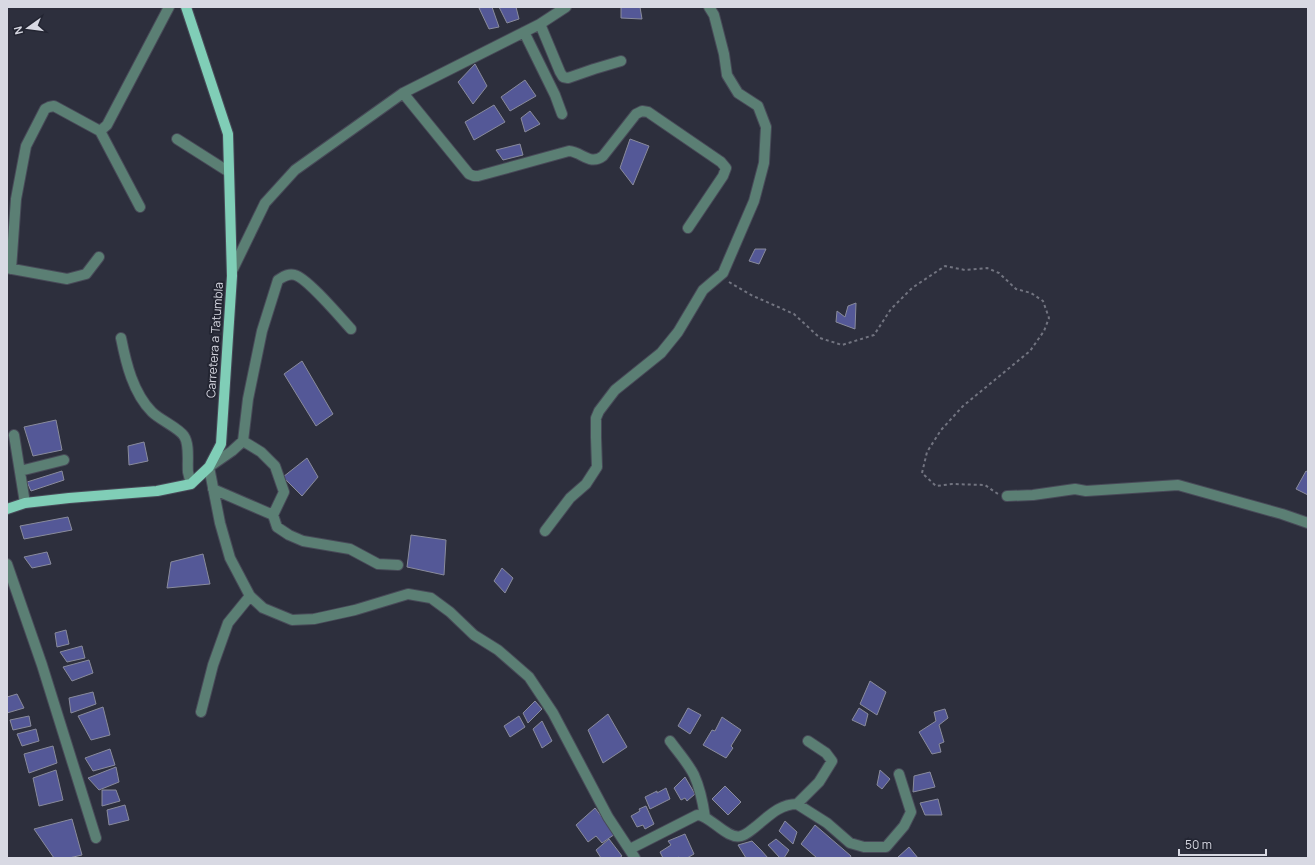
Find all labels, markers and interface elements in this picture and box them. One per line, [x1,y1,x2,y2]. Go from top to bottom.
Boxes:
north arrow [8,8,48,48]
text: N [10,25,26,36]
street label: Carretera a Tatumbla [202,281,227,399]
scale bar [1179,831,1266,857]
text: 50 m [1185,836,1212,853]

